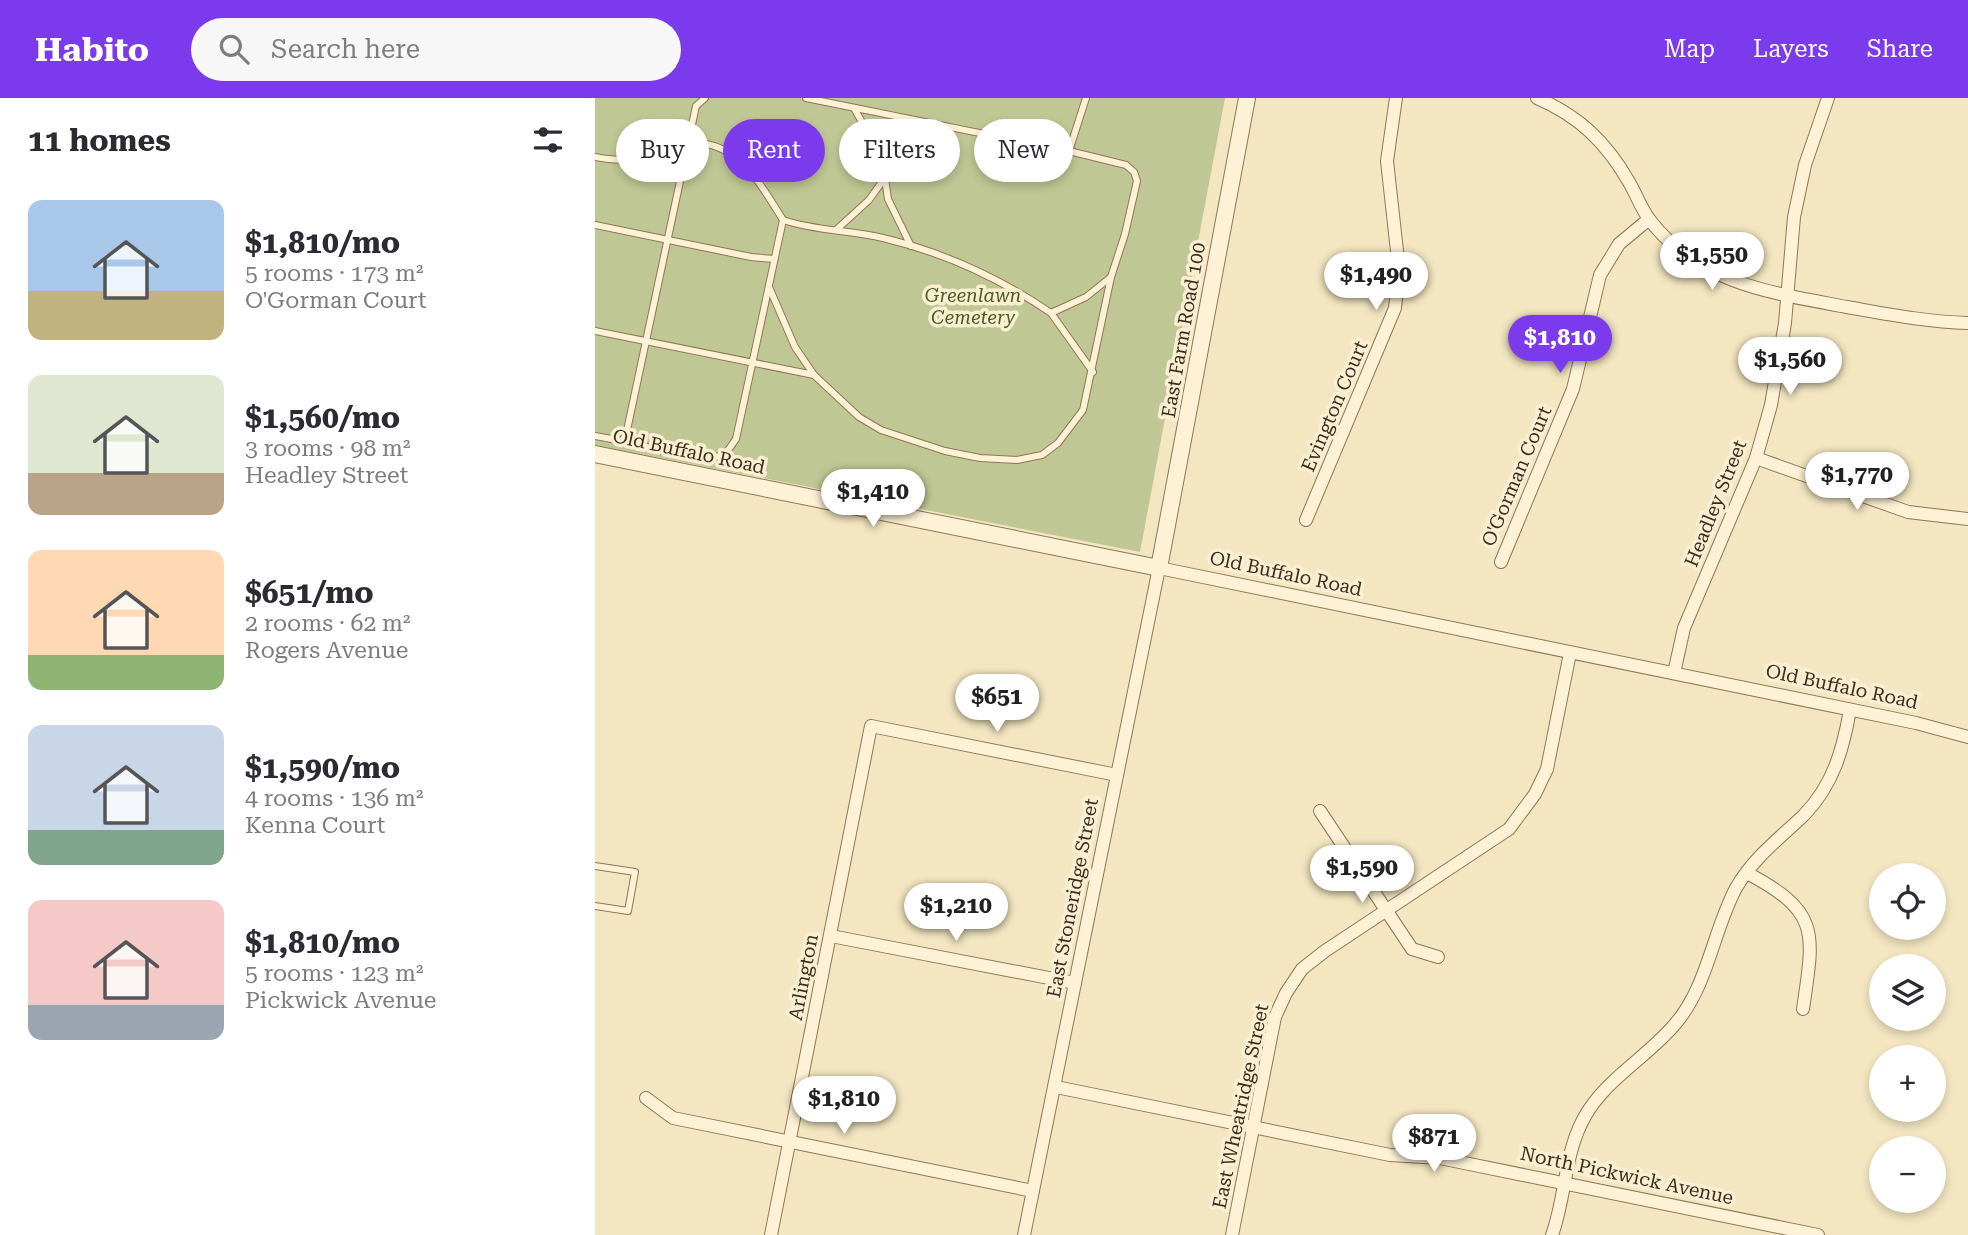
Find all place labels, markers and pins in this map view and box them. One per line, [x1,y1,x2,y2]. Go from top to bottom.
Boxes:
pin: $1,550 [1655,232,1769,292]
pin: $1,490 [1319,252,1433,312]
pin: $1,810 [1503,316,1617,375]
pin: $1,560 [1733,338,1847,397]
pin: $1,770 [1800,452,1914,512]
pin: $1,410 [816,470,930,529]
pin: $651 [956,674,1038,734]
pin: $1,590 [1305,846,1419,905]
pin: $1,210 [899,884,1013,943]
pin: $1,810 [787,1076,901,1136]
pin: $871 [1393,1114,1475,1174]

